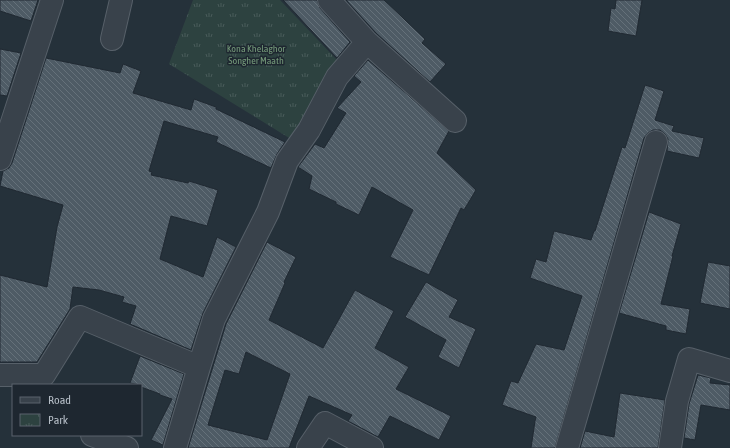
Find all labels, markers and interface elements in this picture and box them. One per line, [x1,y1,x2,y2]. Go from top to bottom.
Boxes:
park label: Kona Khelaghor Songher Maath [227,43,286,66]
legend [12,384,142,436]
text: Road [48,393,71,407]
text: Park [48,413,69,427]

